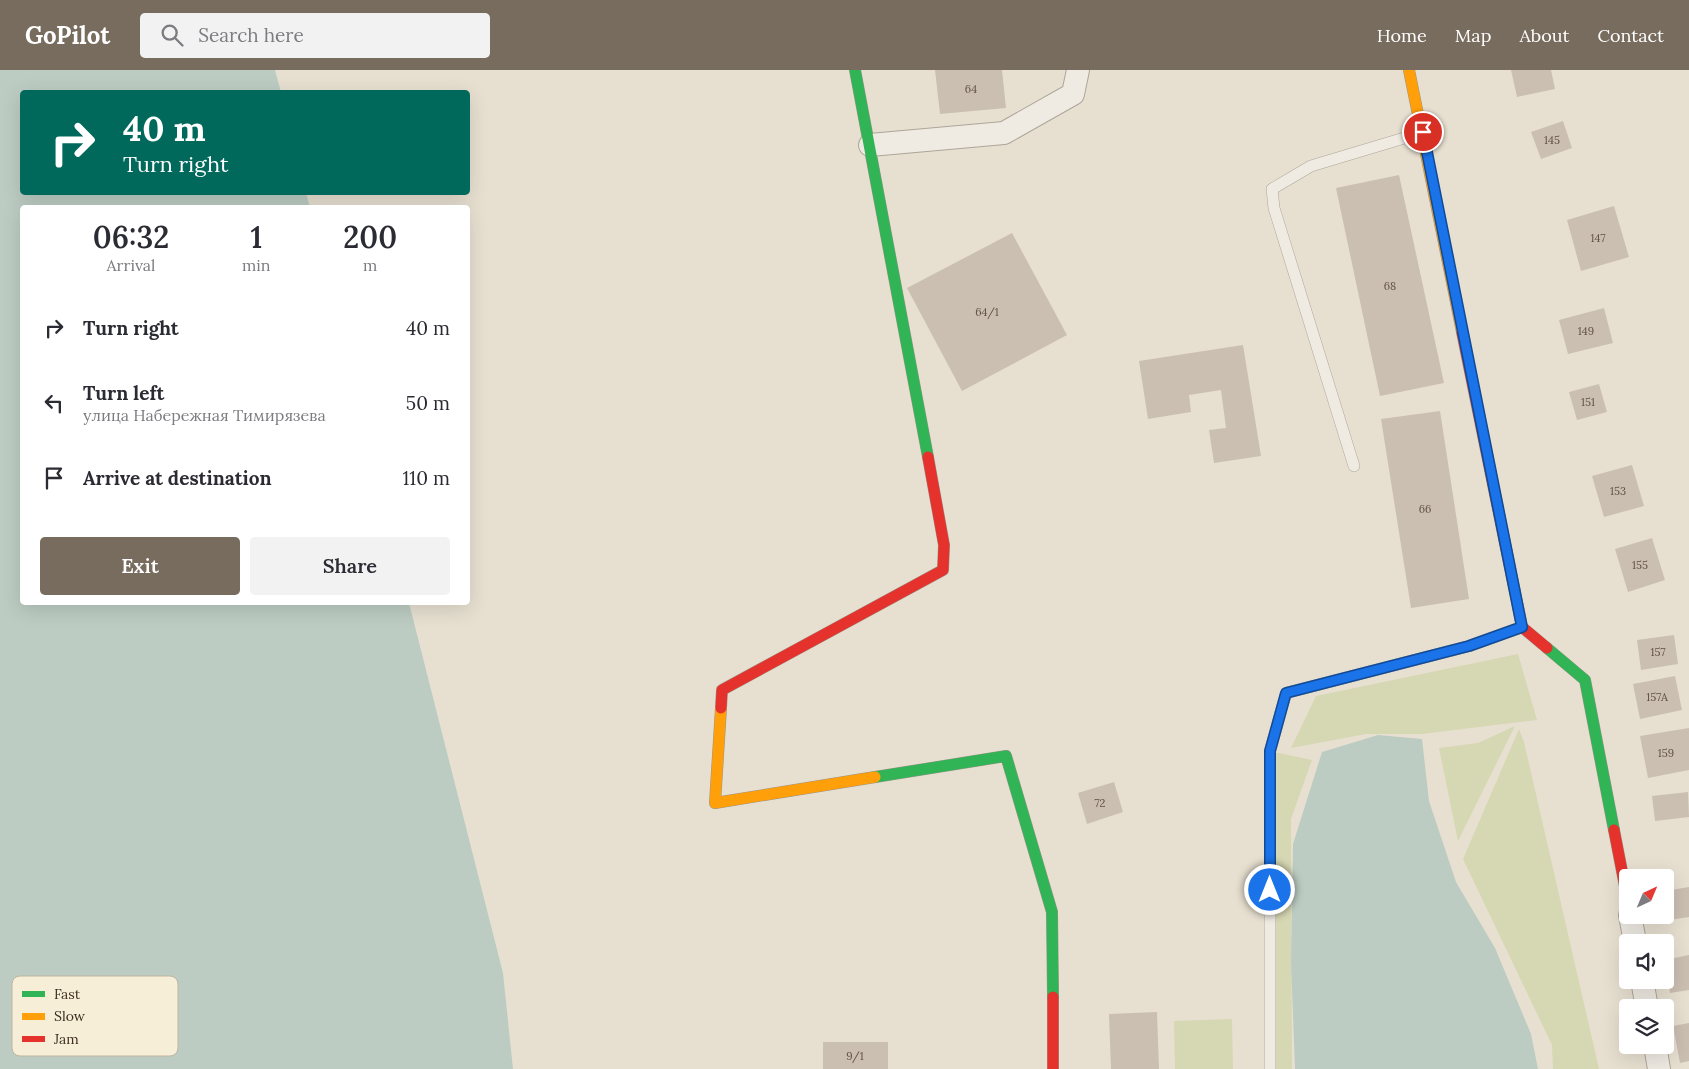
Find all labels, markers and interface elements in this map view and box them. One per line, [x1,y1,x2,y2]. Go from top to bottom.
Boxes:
search box [140,13,490,58]
text: GoPilot [25,20,110,51]
icon: search [158,21,186,49]
text: Search here [198,23,304,47]
text: Home [1377,24,1427,47]
text: Map [1455,24,1491,47]
text: About [1519,24,1569,47]
text: Contact [1597,24,1664,47]
house number: 64 [965,82,977,96]
text: 40 m [123,106,206,151]
icon: right [40,110,105,175]
pin [1402,111,1444,153]
icon: arrive [1409,118,1437,146]
house number: 145 [1544,133,1560,147]
text: Turn right [123,150,228,178]
text: 06:32 [93,218,169,256]
text: 1 [250,218,262,256]
text: 200 [343,218,397,256]
house number: 147 [1590,231,1606,245]
text: Arrival [107,255,155,275]
text: min [242,255,271,275]
text: m [363,255,377,275]
house number: 68 [1384,279,1396,293]
house number: 64/1 [975,305,999,320]
icon: right [40,314,68,342]
text: Turn right [83,316,179,340]
text: 40 m [406,316,450,340]
house number: 149 [1578,324,1594,338]
text: Turn left [83,381,164,405]
icon: left [40,389,68,417]
text: 50 m [406,391,450,415]
house number: 151 [1581,395,1595,409]
text: улица Набережная Тимирязева [83,405,326,425]
icon: arrive [40,464,68,492]
text: Arrive at destination [83,466,272,490]
text: 110 m [402,466,450,490]
house number: 153 [1610,484,1626,498]
house number: 66 [1419,502,1431,516]
button: Exit [40,537,240,595]
button: Share [250,537,450,595]
house number: 155 [1632,558,1648,572]
house number: 157 [1650,645,1666,659]
house number: 157А [1646,690,1669,704]
house number: 159 [1658,746,1674,760]
house number: 72 [1095,796,1106,810]
position arrow [1243,863,1295,915]
north arrow [1619,869,1674,924]
map controls [1619,869,1674,1054]
button: sound [1619,934,1674,989]
legend [12,976,178,1056]
text: Fast [54,985,81,1003]
button: layers [1619,999,1674,1054]
text: Slow [54,1007,86,1025]
text: Jam [53,1030,79,1048]
house number: 9/1 [846,1049,864,1064]

